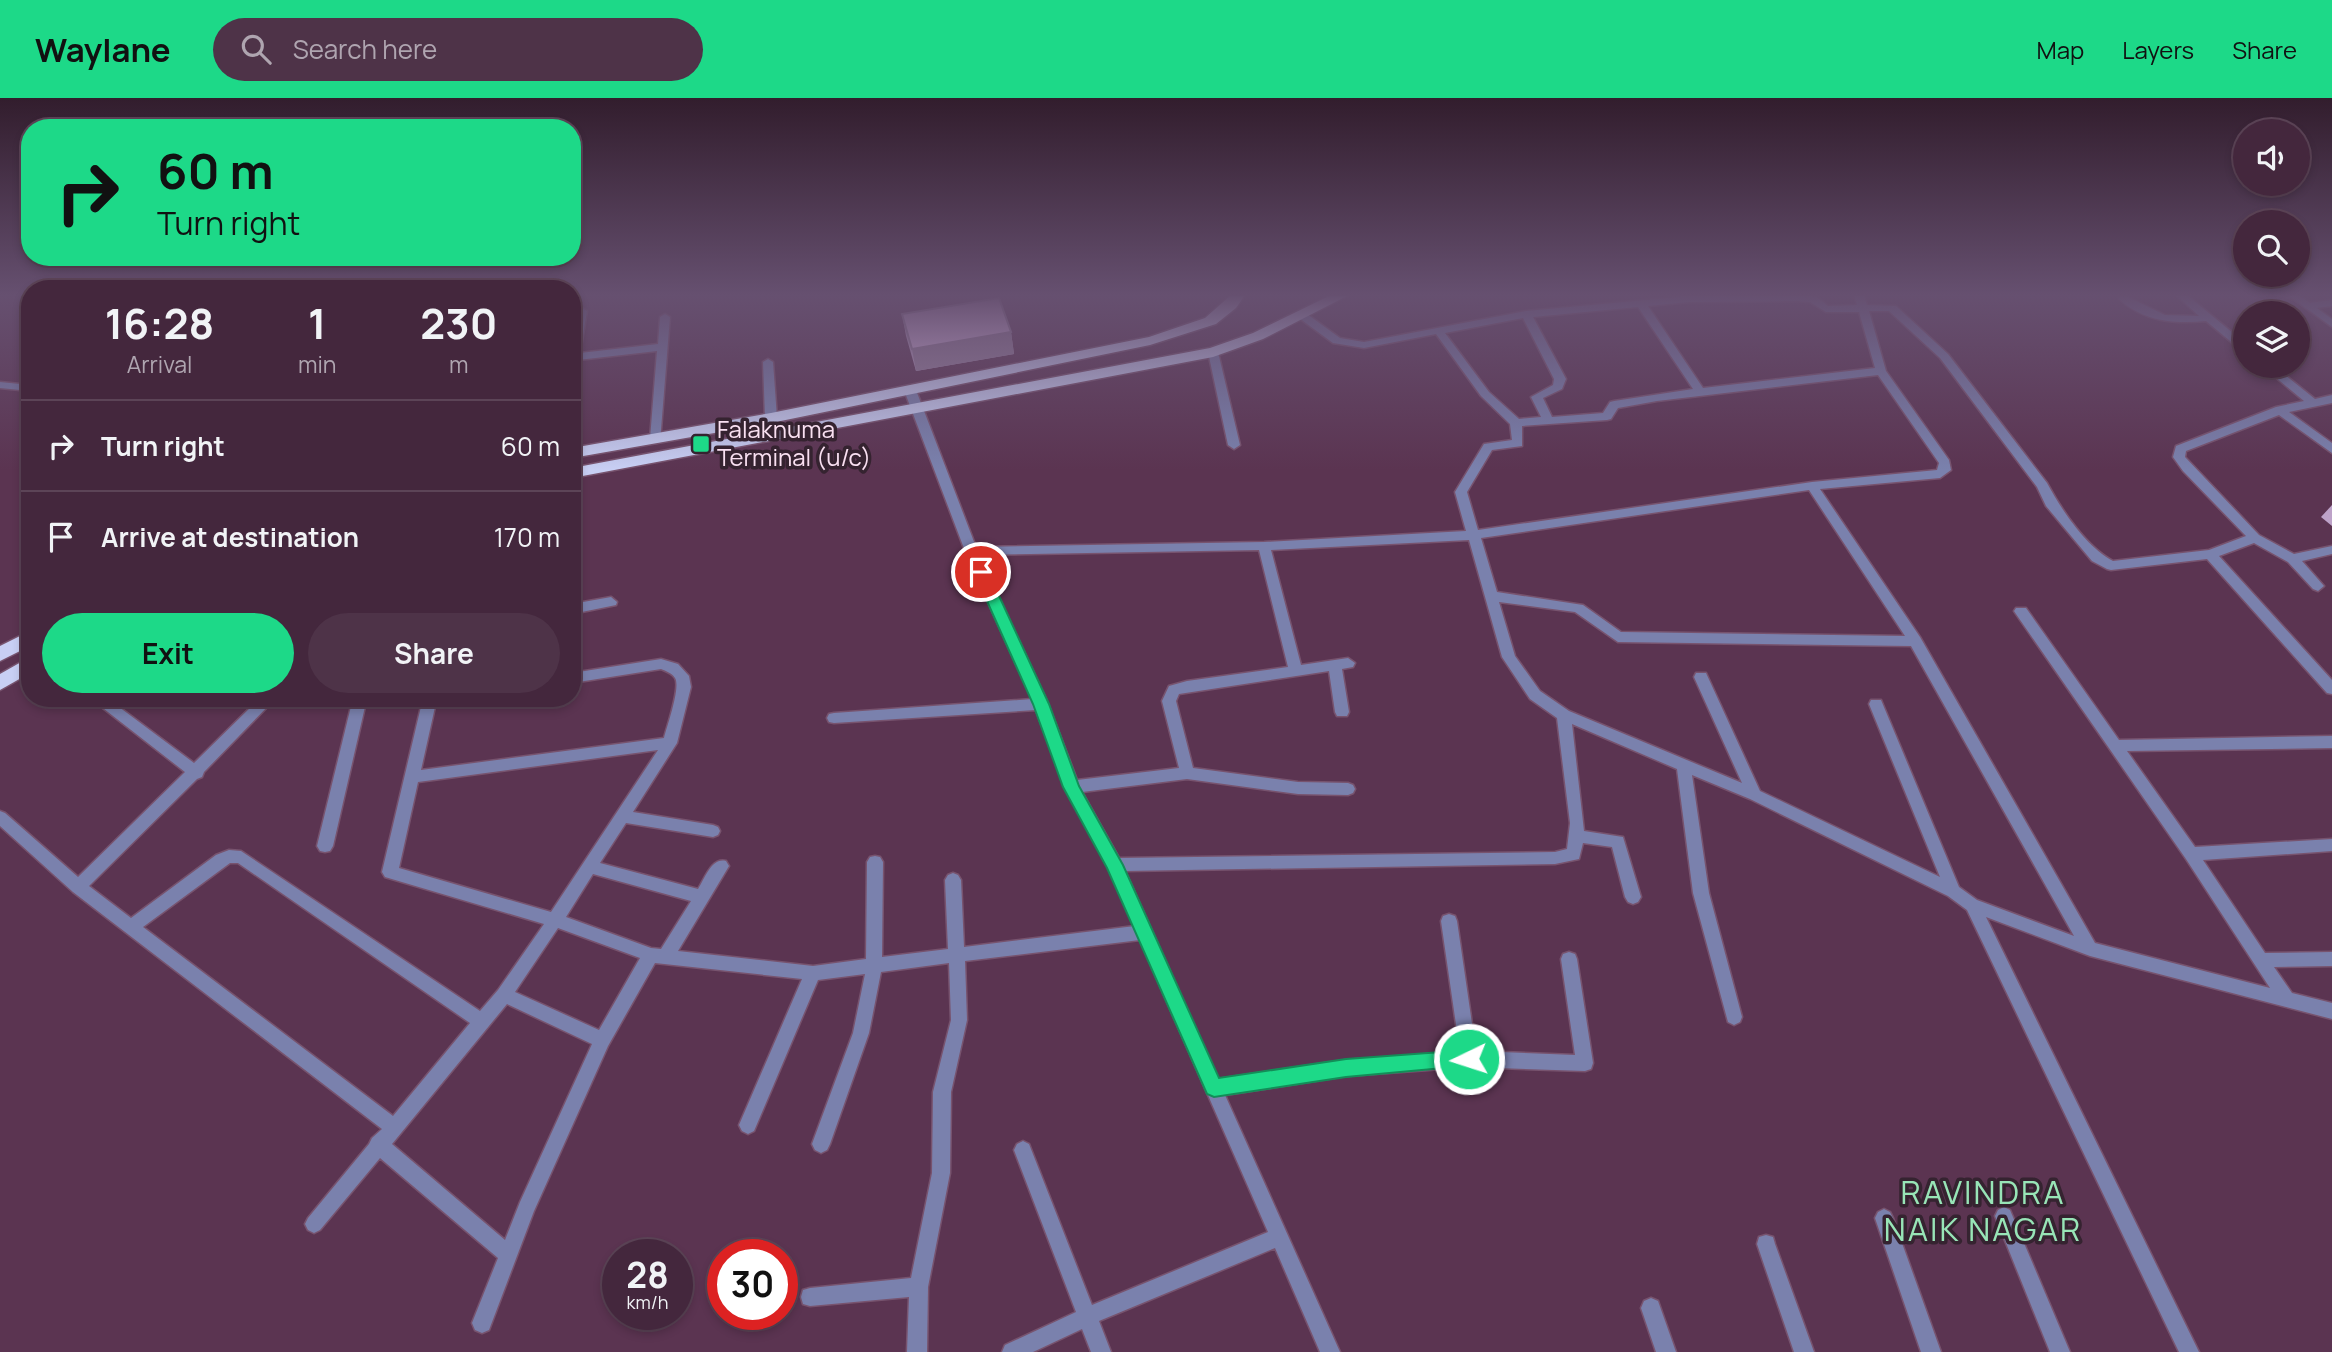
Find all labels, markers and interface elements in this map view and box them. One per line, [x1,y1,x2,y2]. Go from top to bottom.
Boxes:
search box [213,18,703,81]
text: Waylane [35,27,171,72]
icon: search [237,30,275,68]
text: Search here [293,31,437,67]
text: Map [2037,33,2084,66]
text: Layers [2122,33,2194,66]
text: Share [2232,33,2297,66]
map controls [2233,119,2310,378]
button: sound [2233,119,2310,196]
text: 60 m [157,137,274,204]
icon: right [42,147,133,238]
text: Turn right [157,201,300,245]
button: search [2233,210,2310,287]
text: 16:28 [105,294,214,352]
text: 1 [308,294,326,352]
text: 230 [420,294,497,352]
button: layers [2233,301,2310,378]
text: Arrival [127,348,192,380]
text: min [298,348,337,380]
text: m [449,348,469,380]
place label: Falaknuma Terminal (u/c) [717,412,871,473]
icon: right [42,427,80,465]
text: Turn right [101,428,225,464]
text: 60 m [501,428,560,464]
marker: Falaknuma Terminal (u/c) [691,434,711,454]
icon: arrive [42,518,80,556]
text: Arrive at destination [101,519,359,555]
text: 170 m [494,519,560,555]
pin [951,542,1011,602]
icon: arrive [962,553,1000,591]
button: Exit [42,613,294,693]
button: Share [308,613,560,693]
position arrow [1432,1022,1506,1096]
district label: RAVINDRA NAIK NAGAR [1884,1170,2082,1251]
speed limit sign: 30 [707,1239,798,1330]
text: 28 [626,1251,669,1299]
text: km/h [627,1290,668,1314]

